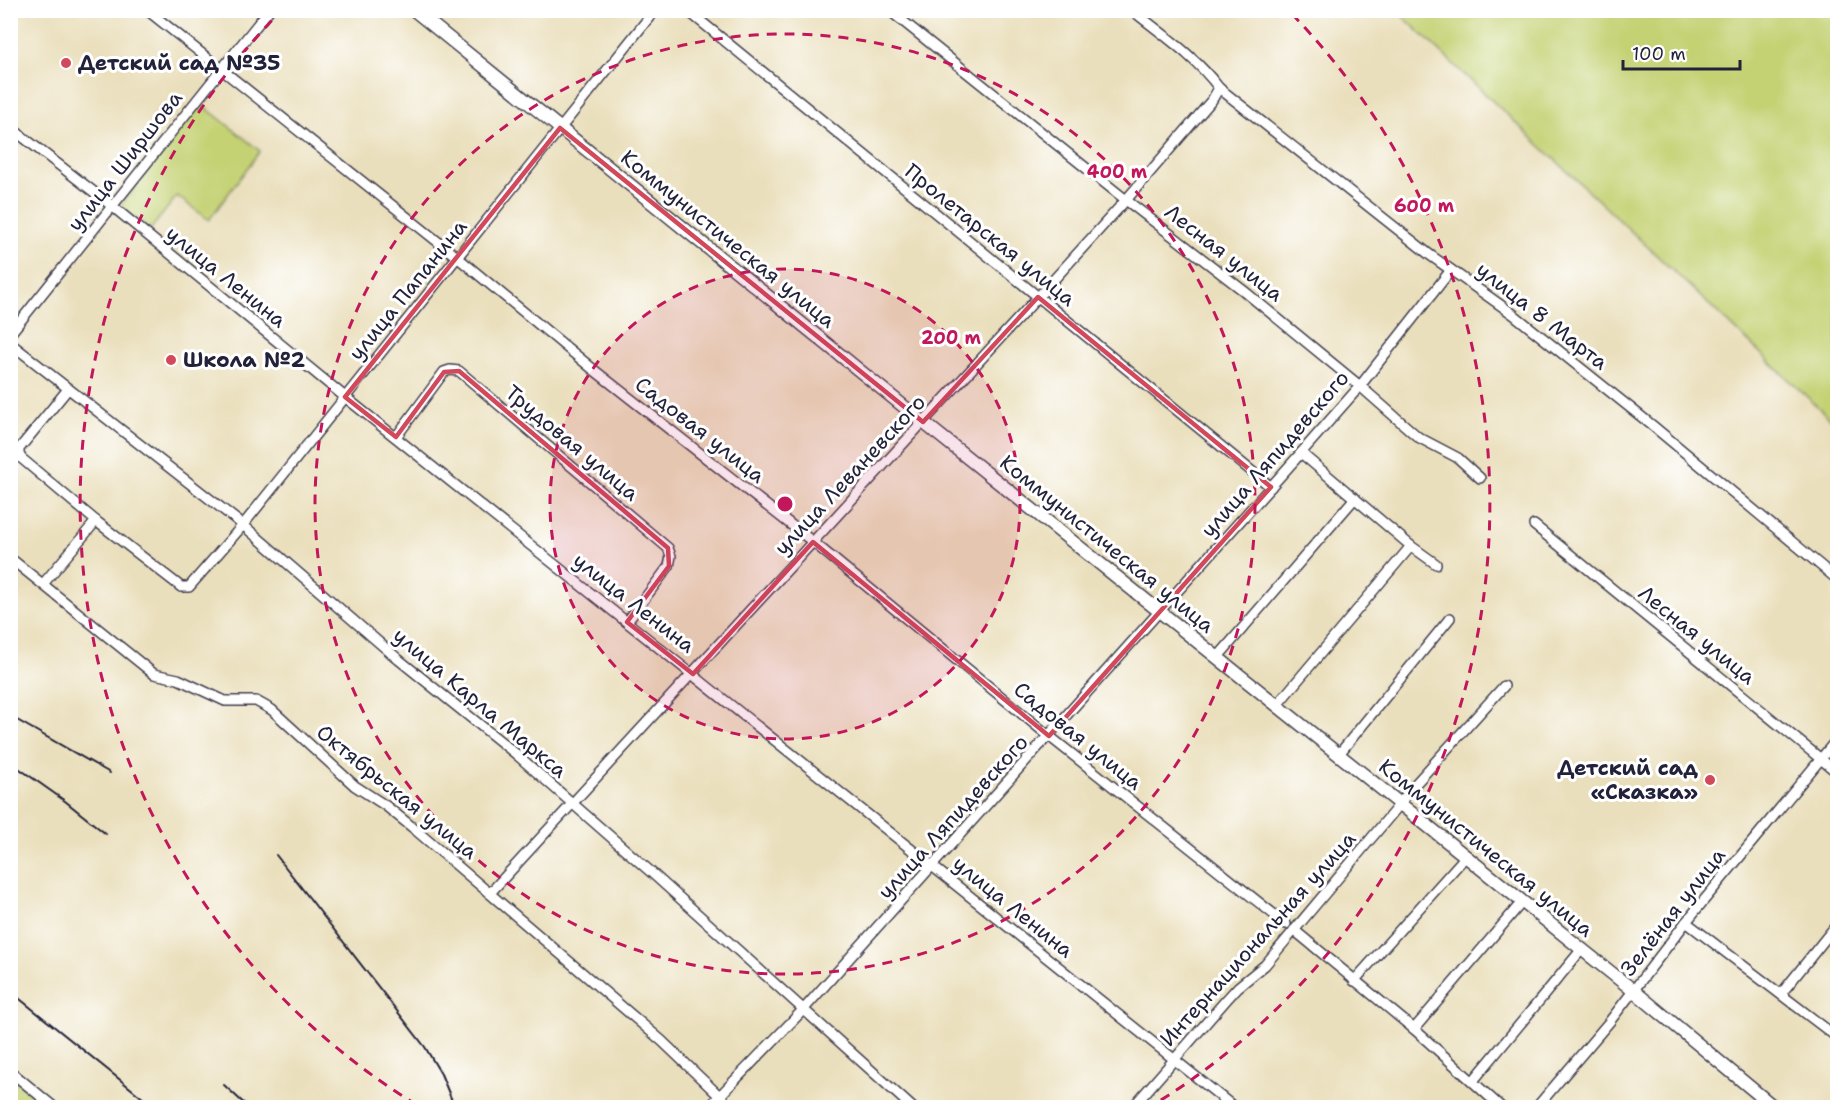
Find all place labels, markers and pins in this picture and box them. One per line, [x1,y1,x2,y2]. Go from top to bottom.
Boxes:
place label: Детский сад №35 [78,49,280,77]
marker: Детский сад №35 [59,56,73,70]
place label: Школа №2 [183,346,306,374]
marker: Школа №2 [164,353,178,367]
centre of rings [775,494,795,514]
place label: Детский сад «Сказка» [1557,754,1698,806]
marker: Детский сад «Сказка» [1703,773,1717,787]

